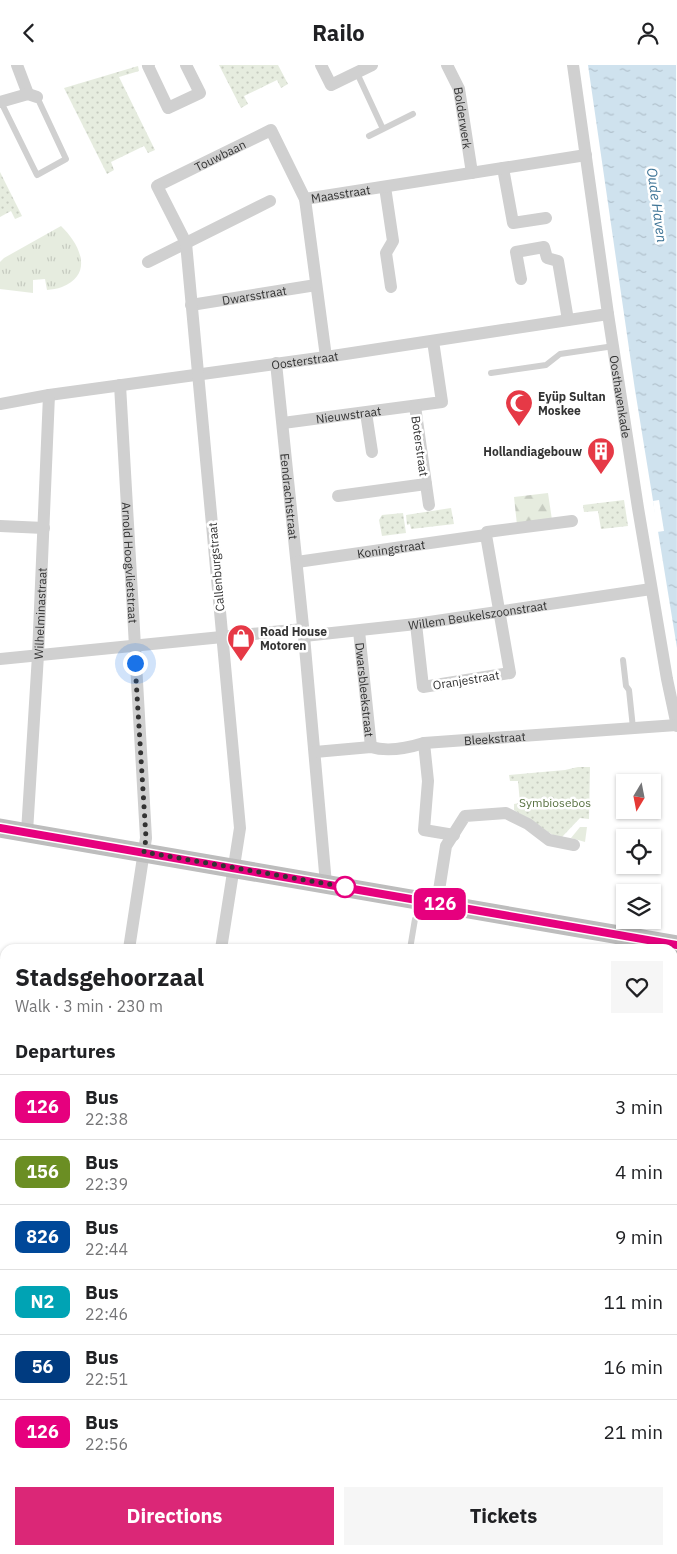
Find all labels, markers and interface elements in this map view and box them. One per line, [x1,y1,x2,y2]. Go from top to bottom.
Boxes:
text: Railo [312,18,365,47]
icon: back [15,19,43,47]
icon: person [634,19,662,47]
street label: Bolderwerk [451,86,476,150]
street label: Touwbaan [192,136,248,174]
water label: Oude Haven [643,166,671,244]
street label: Maasstraat [310,181,371,205]
street label: Dwarsstraat [221,282,288,307]
street label: Oosterstraat [270,348,339,372]
street label: Oosthavenkade [607,354,635,440]
mosque icon: Eyüp Sultan Moskee [504,388,534,427]
place label: Eyüp Sultan Moskee [538,389,606,418]
street label: Nieuwstraat [315,403,382,426]
street label: Boterstraat [408,415,432,477]
building icon: Hollandiagebouw [586,436,616,475]
place label: Hollandiagebouw [483,444,582,459]
street label: Eendrachtstraat [278,452,302,540]
street label: Arnold Hoogvlietstraat [119,502,141,624]
street label: Callenburgstraat [205,522,227,612]
street label: Koningstraat [356,536,426,561]
street label: Wilhelminastraat [30,567,49,660]
street label: Willem Beukelszoonstraat [407,597,548,632]
shop icon: Road House Motoren [226,623,256,662]
place label: Road House Motoren [260,624,327,653]
street label: Dwarsbleekstraat [353,642,377,738]
your location [123,651,148,676]
street label: Oranjestraat [432,667,500,693]
street label: Bleekstraat [463,728,526,748]
north arrow [616,774,661,819]
map controls [616,774,661,929]
park label: Symbiosebos [519,795,591,810]
button: locate [616,829,661,874]
unlabelled marker [334,876,356,898]
button: layers [616,884,661,929]
line badge: 126 [411,888,469,920]
text: 126 [424,892,456,915]
text: Stadsgehoorzaal [15,961,204,993]
button: heart [611,961,663,1013]
text: Walk · 3 min · 230 m [15,996,163,1016]
text: Departures [15,1039,115,1063]
text: Bus [85,1085,119,1109]
text: 126 [26,1095,59,1118]
text: 3 min [615,1095,663,1119]
text: 22:38 [85,1109,128,1129]
text: Bus [85,1150,119,1174]
text: 156 [26,1160,59,1183]
text: 4 min [615,1160,663,1184]
text: 22:39 [85,1174,128,1194]
text: Bus [85,1215,119,1239]
text: 826 [26,1225,59,1248]
text: 9 min [615,1225,663,1249]
text: 22:44 [85,1239,128,1259]
text: Bus [85,1280,119,1304]
text: N2 [31,1290,54,1313]
text: 11 min [604,1290,663,1314]
text: 22:46 [85,1304,128,1324]
text: Bus [85,1345,119,1369]
text: 56 [32,1355,53,1378]
text: 16 min [604,1355,663,1379]
text: 22:51 [85,1369,128,1389]
text: Bus [85,1410,119,1434]
text: 126 [26,1420,59,1443]
text: 21 min [604,1420,663,1444]
text: 22:56 [85,1434,128,1454]
button: Directions [15,1487,334,1545]
button: Tickets [344,1487,663,1545]

